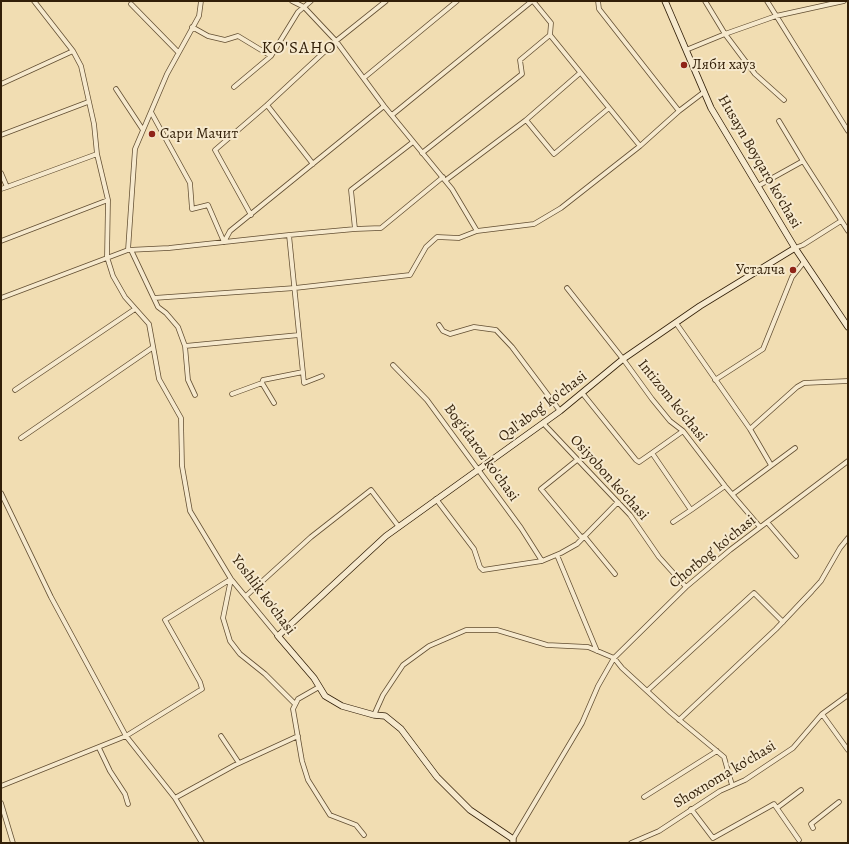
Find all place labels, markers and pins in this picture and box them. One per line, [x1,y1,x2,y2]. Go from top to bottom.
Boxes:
place label: Ляби хауз [692,56,756,74]
marker: Ляби хауз [679,60,689,70]
place label: Сари Мачит [160,125,238,143]
marker: Сари Мачит [147,129,157,139]
place label: Усталча [736,261,785,279]
marker: Усталча [788,265,798,275]

